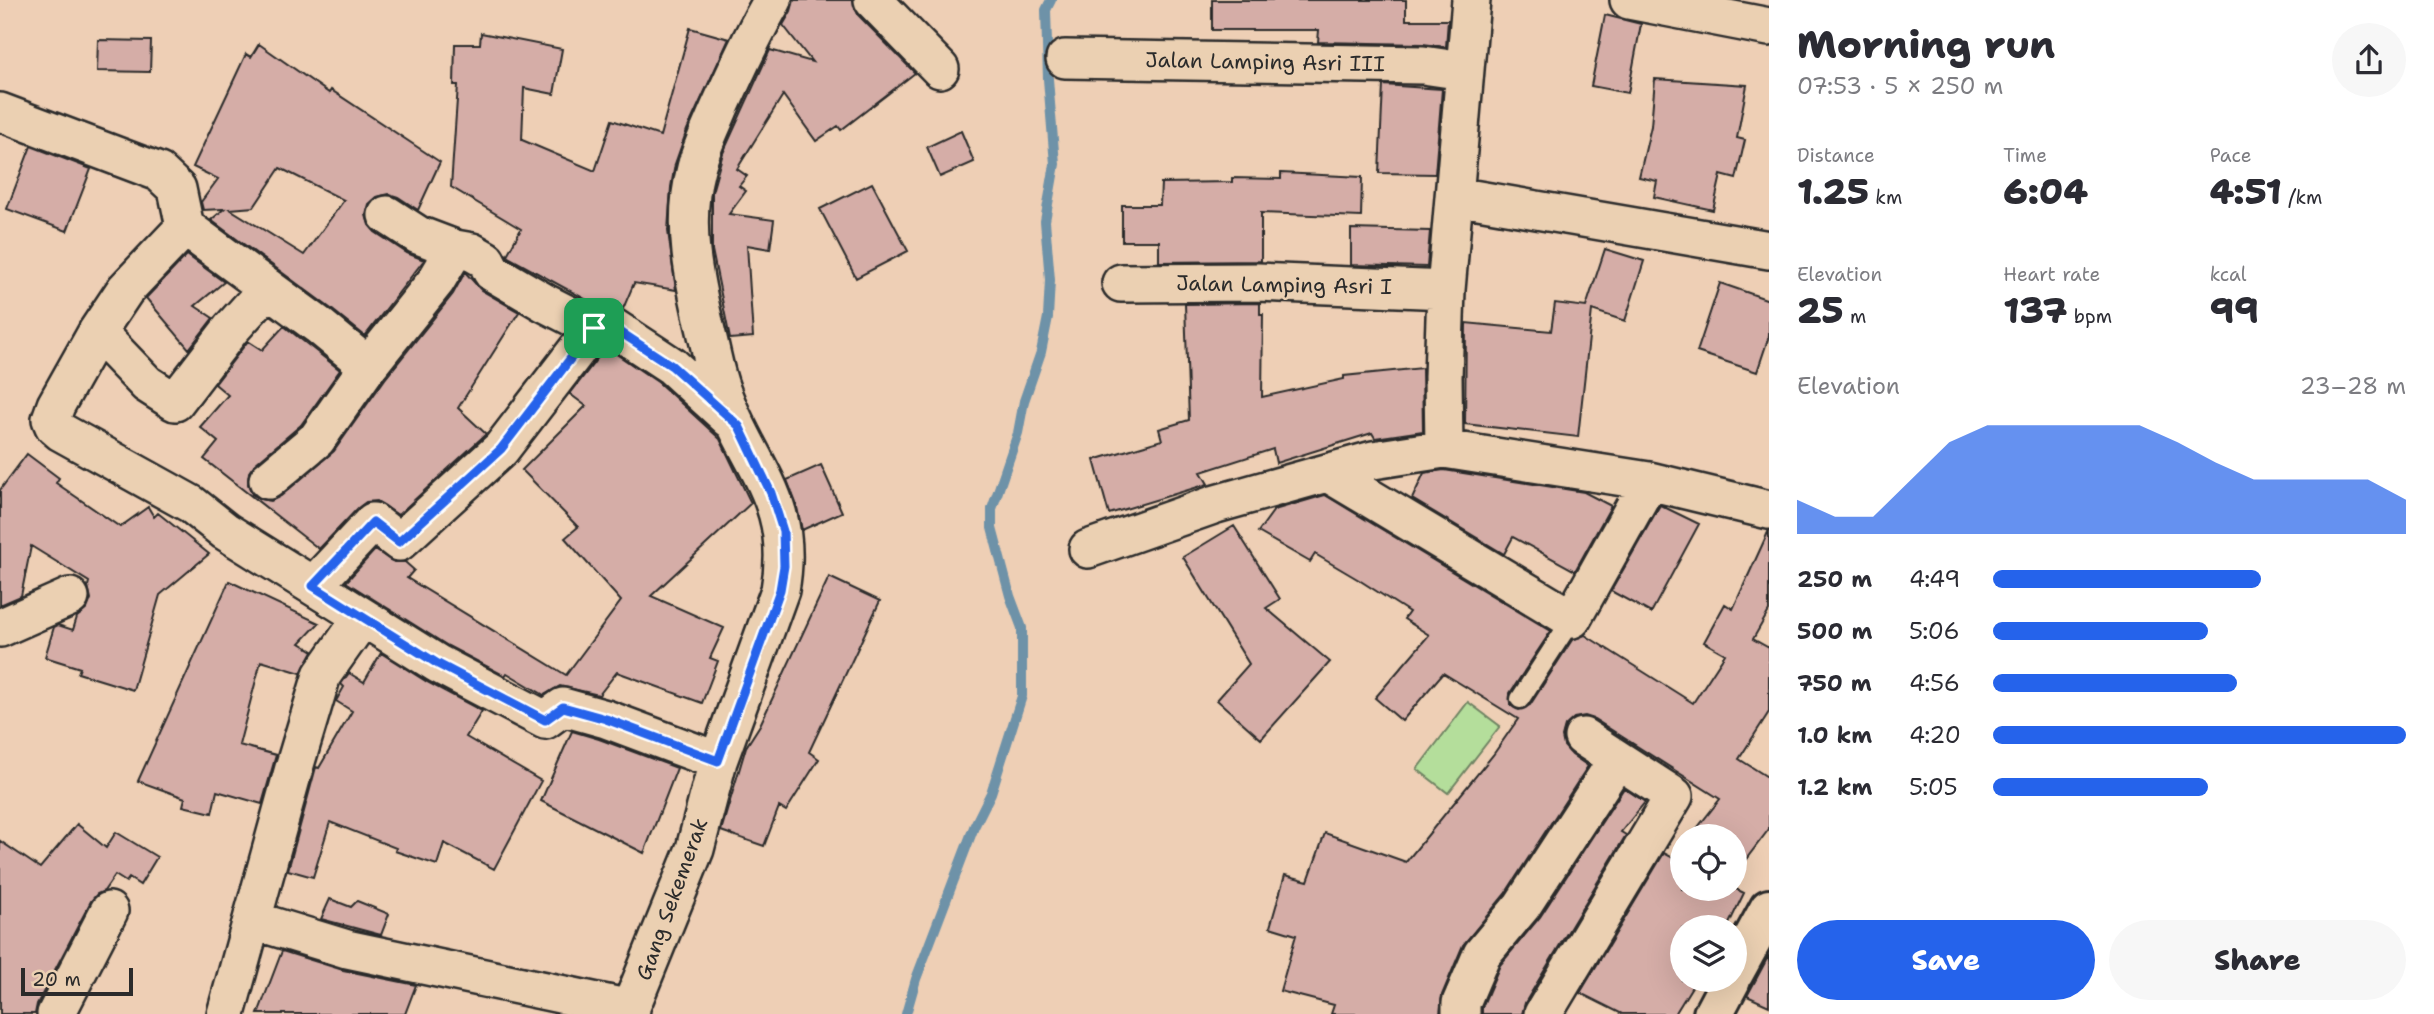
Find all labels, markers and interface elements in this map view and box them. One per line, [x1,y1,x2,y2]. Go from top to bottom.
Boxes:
text: Morning run [1797,19,2055,70]
button: share [2332,23,2406,97]
street label: Jalan Lamping Asri III [1145,46,1385,78]
text: 07:53 · 5 × 250 m [1797,71,2003,101]
text: Distance [1797,143,1875,168]
text: Time [2003,143,2047,168]
text: Pace [2210,143,2251,168]
text: 1.25 [1797,168,1869,215]
text: 6:04 [2003,168,2088,215]
text: 4:51 [2210,168,2282,215]
text: km [1869,185,1902,210]
text: /km [2282,185,2322,210]
text: Elevation [1797,262,1882,287]
text: Heart rate [2003,262,2100,287]
text: kcal [2210,262,2247,287]
street label: Jalan Lamping Asri I [1176,269,1392,301]
text: 25 [1797,287,1844,334]
text: 137 [2003,287,2067,334]
text: 99 [2210,287,2259,334]
pin [564,298,624,358]
text: m [1844,304,1866,329]
text: bpm [2067,304,2112,329]
icon: arrive [575,309,613,347]
text: Elevation [1797,371,1900,401]
text: 23–28 m [2300,371,2406,401]
text: 250 m [1797,564,1872,594]
text: 4:49 [1909,564,1960,594]
text: 500 m [1797,616,1872,646]
text: 5:06 [1909,616,1960,646]
text: 750 m [1797,668,1872,698]
text: 4:56 [1909,668,1960,698]
text: 1.0 km [1797,720,1872,750]
text: 4:20 [1909,720,1961,750]
text: 1.2 km [1797,772,1873,802]
text: 5:05 [1909,772,1958,802]
street label: Gang Sekemerak [630,814,714,984]
map controls [1670,824,1747,992]
button: locate [1670,824,1747,901]
button: layers [1670,915,1747,992]
button: Save [1797,920,2095,1000]
button: Share [2109,920,2406,1000]
scale bar [21,965,133,997]
text: 20 m [32,967,81,992]

